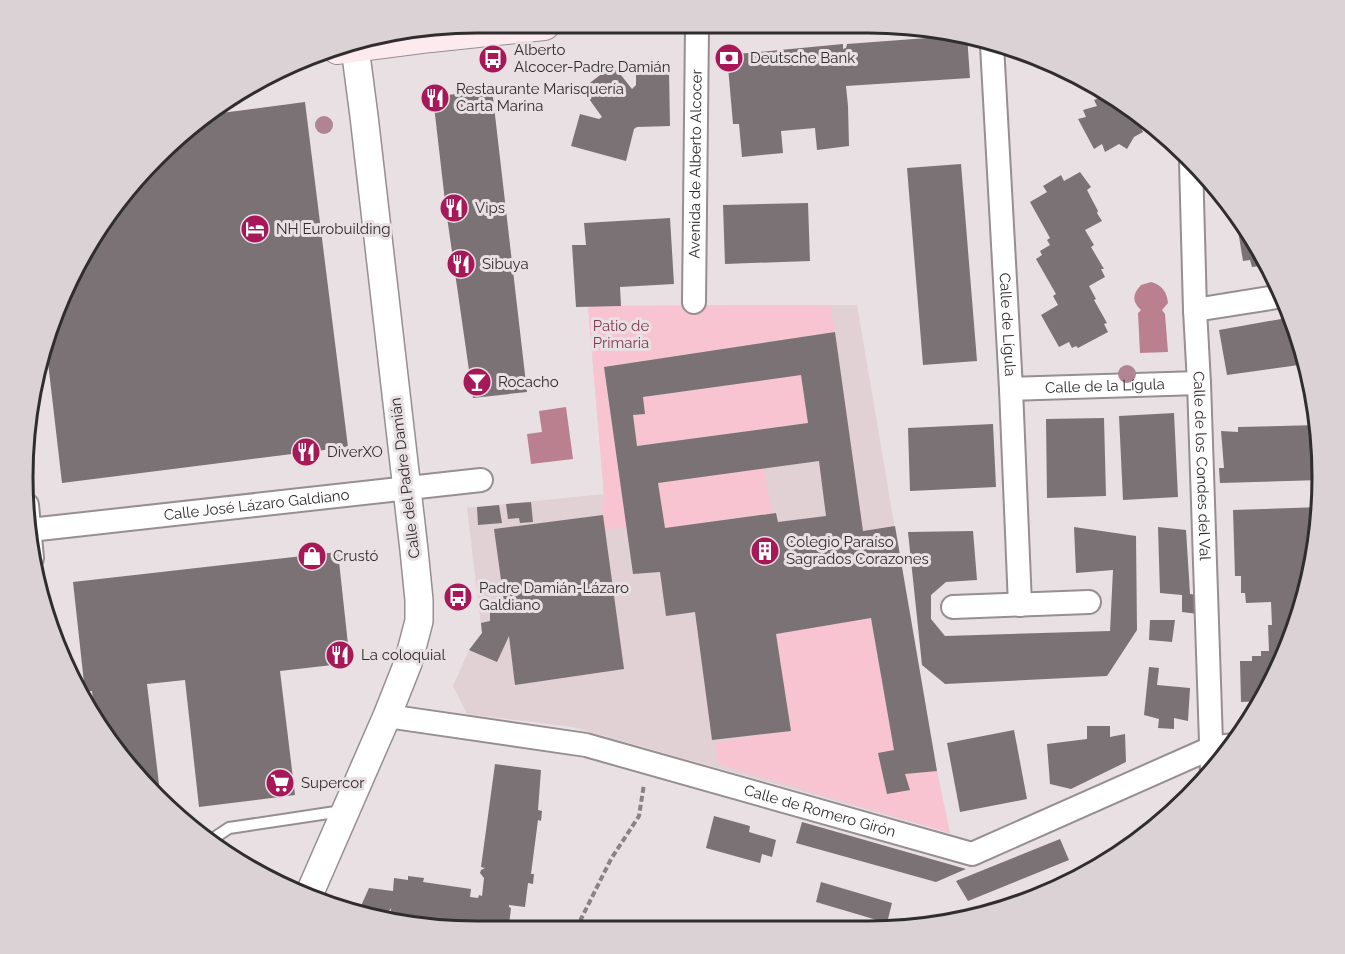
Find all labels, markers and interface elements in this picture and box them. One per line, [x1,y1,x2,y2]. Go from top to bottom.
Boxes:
place label: Alberto Alcocer-Padre Damián [514,41,671,76]
bank icon: Deutsche Bank [713,42,745,74]
bus stop icon: Alberto Alcocer-Padre Damián [477,43,509,75]
place label: Deutsche Bank [750,49,855,67]
street label: Avenida de Alberto Alcocer [685,68,706,259]
place label: Restaurante Marisquería Carta Marina [456,80,624,115]
restaurant icon: Restaurante Marisquería Carta Marina [419,82,451,114]
restaurant icon: Vips [438,192,470,224]
place label: Vips [475,199,505,217]
hotel icon: NH Eurobuilding [239,213,271,245]
place label: NH Eurobuilding [276,220,390,238]
restaurant icon: Sibuya [445,248,477,280]
place label: Sibuya [482,255,529,273]
street label: Calle de Lígula [996,272,1019,377]
park label: Patio de Primaria [593,317,649,352]
bar icon: Rocacho [461,366,493,398]
street label: Calle de los Condes del Val [1189,371,1214,562]
place label: Rocacho [498,373,559,391]
street label: Calle de la Lígula [1045,375,1165,397]
street label: Calle del Padre Damián [386,396,424,560]
restaurant icon: DiverXO [290,436,322,468]
place label: DiverXO [327,443,383,461]
street label: Calle José Lázaro Galdiano [163,486,350,524]
place label: Colegio Paraíso Sagrados Corazones [786,533,929,568]
building icon: Colegio Paraíso Sagrados Corazones [749,535,781,567]
shop icon: Crustó [296,540,328,572]
place label: Crustó [333,547,379,565]
place label: Padre Damián-Lázaro Galdiano [479,579,629,614]
bus stop icon: Padre Damián-Lázaro Galdiano [442,581,474,613]
restaurant icon: La coloquial [324,639,356,671]
place label: La coloquial [361,646,446,664]
supermarket icon: Supercor [264,767,296,799]
place label: Supercor [301,774,365,792]
street label: Calle de Romero Girón [742,781,898,841]

